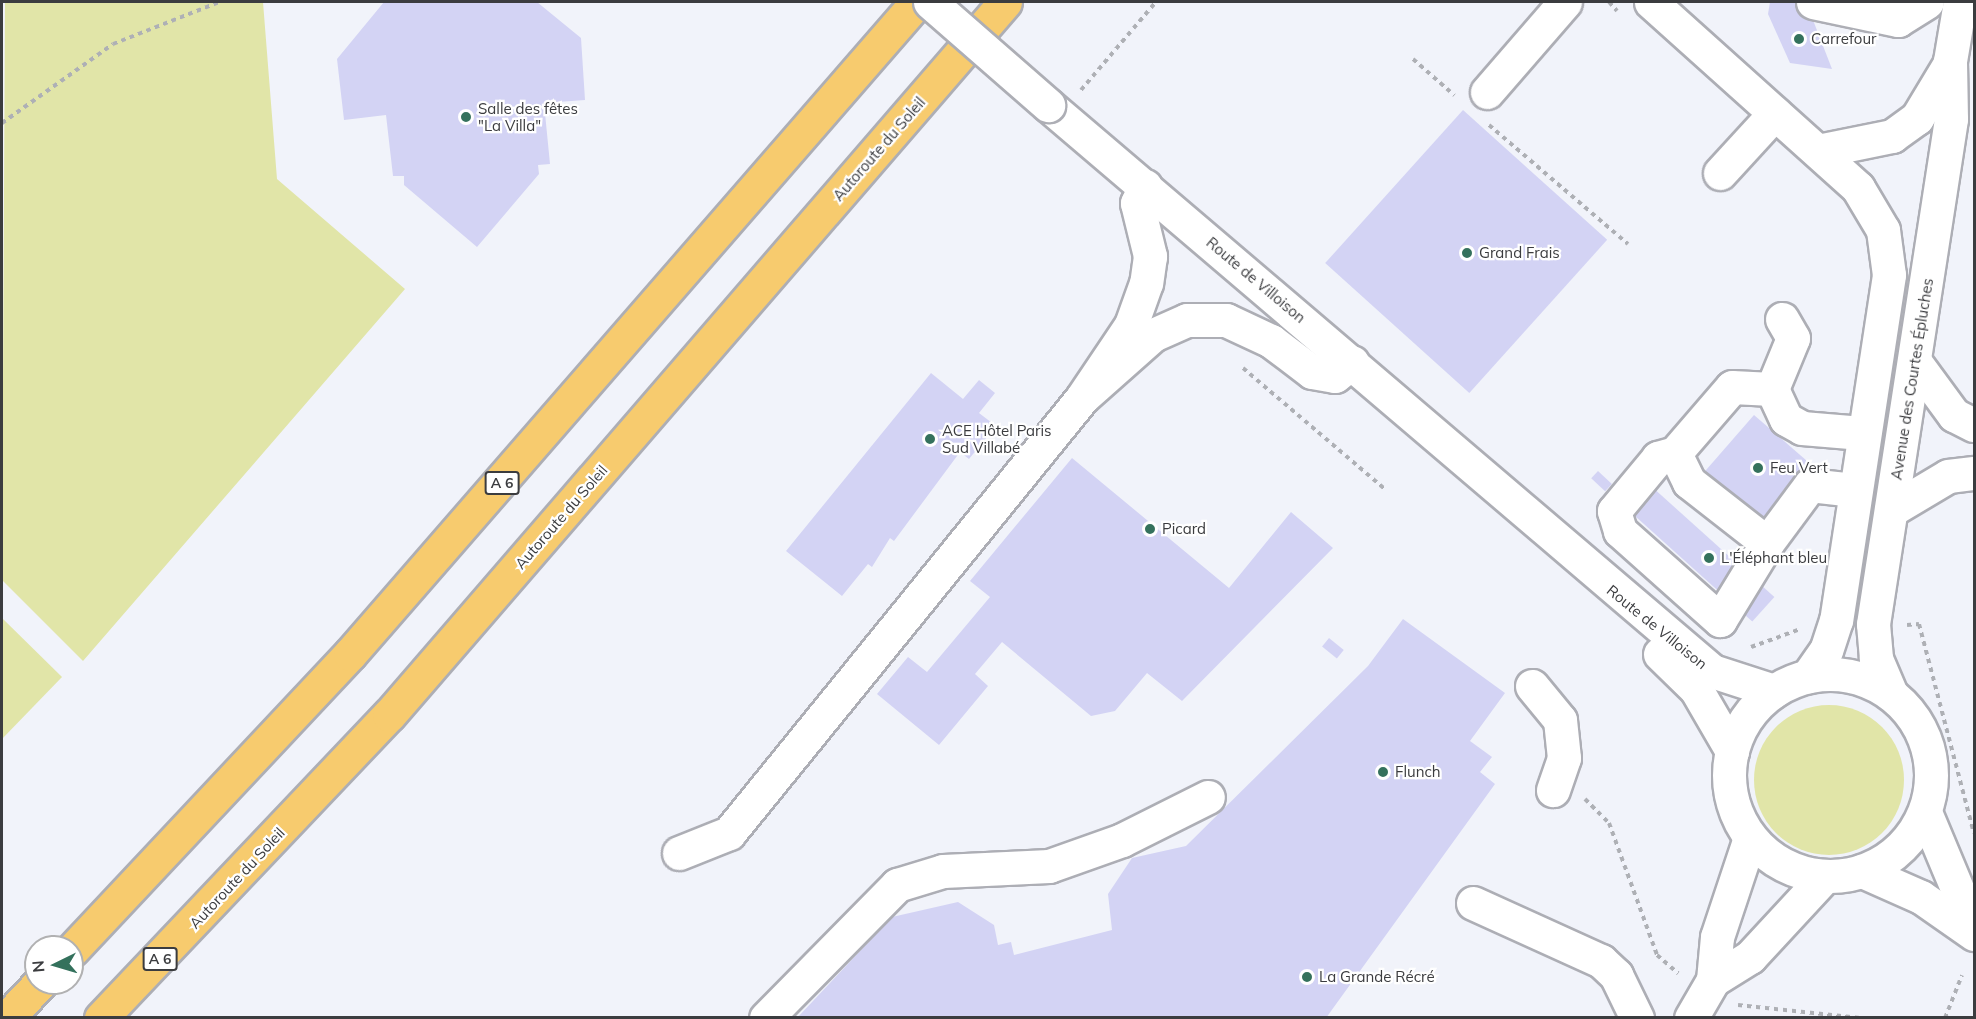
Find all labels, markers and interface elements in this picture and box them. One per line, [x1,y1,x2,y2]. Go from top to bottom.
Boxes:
place label: Carrefour [1811,30,1876,48]
marker: Carrefour [1792,32,1806,46]
street label: Autoroute du Soleil [829,93,929,205]
place label: Salle des fêtes "La Villa" [478,99,578,134]
marker: Salle des fêtes "La Villa" [459,110,473,124]
street label: Route de Villoison [1203,233,1309,327]
place label: Grand Frais [1479,244,1560,262]
marker: Grand Frais [1460,246,1474,260]
street label: Avenue des Courtes Épluches [1887,277,1937,481]
place label: ACE Hôtel Paris Sud Villabé [942,421,1051,456]
marker: ACE Hôtel Paris Sud Villabé [923,432,937,446]
place label: Feu Vert [1770,459,1828,477]
street label: Autoroute du Soleil [511,461,611,573]
marker: Feu Vert [1751,461,1765,475]
road number: A 6 [484,472,520,494]
place label: Picard [1162,520,1206,538]
marker: Picard [1143,522,1157,536]
place label: L'Éléphant bleu [1721,549,1827,567]
marker: L'Éléphant bleu [1702,551,1716,565]
street label: Route de Villoison [1603,581,1711,673]
place label: Flunch [1395,763,1441,781]
marker: Flunch [1376,765,1390,779]
street label: Autoroute du Soleil [186,824,288,932]
north arrow [24,935,84,995]
road number: A 6 [142,948,178,970]
text: N [28,959,49,973]
place label: La Grande Récré [1319,968,1435,986]
marker: La Grande Récré [1300,970,1314,984]

